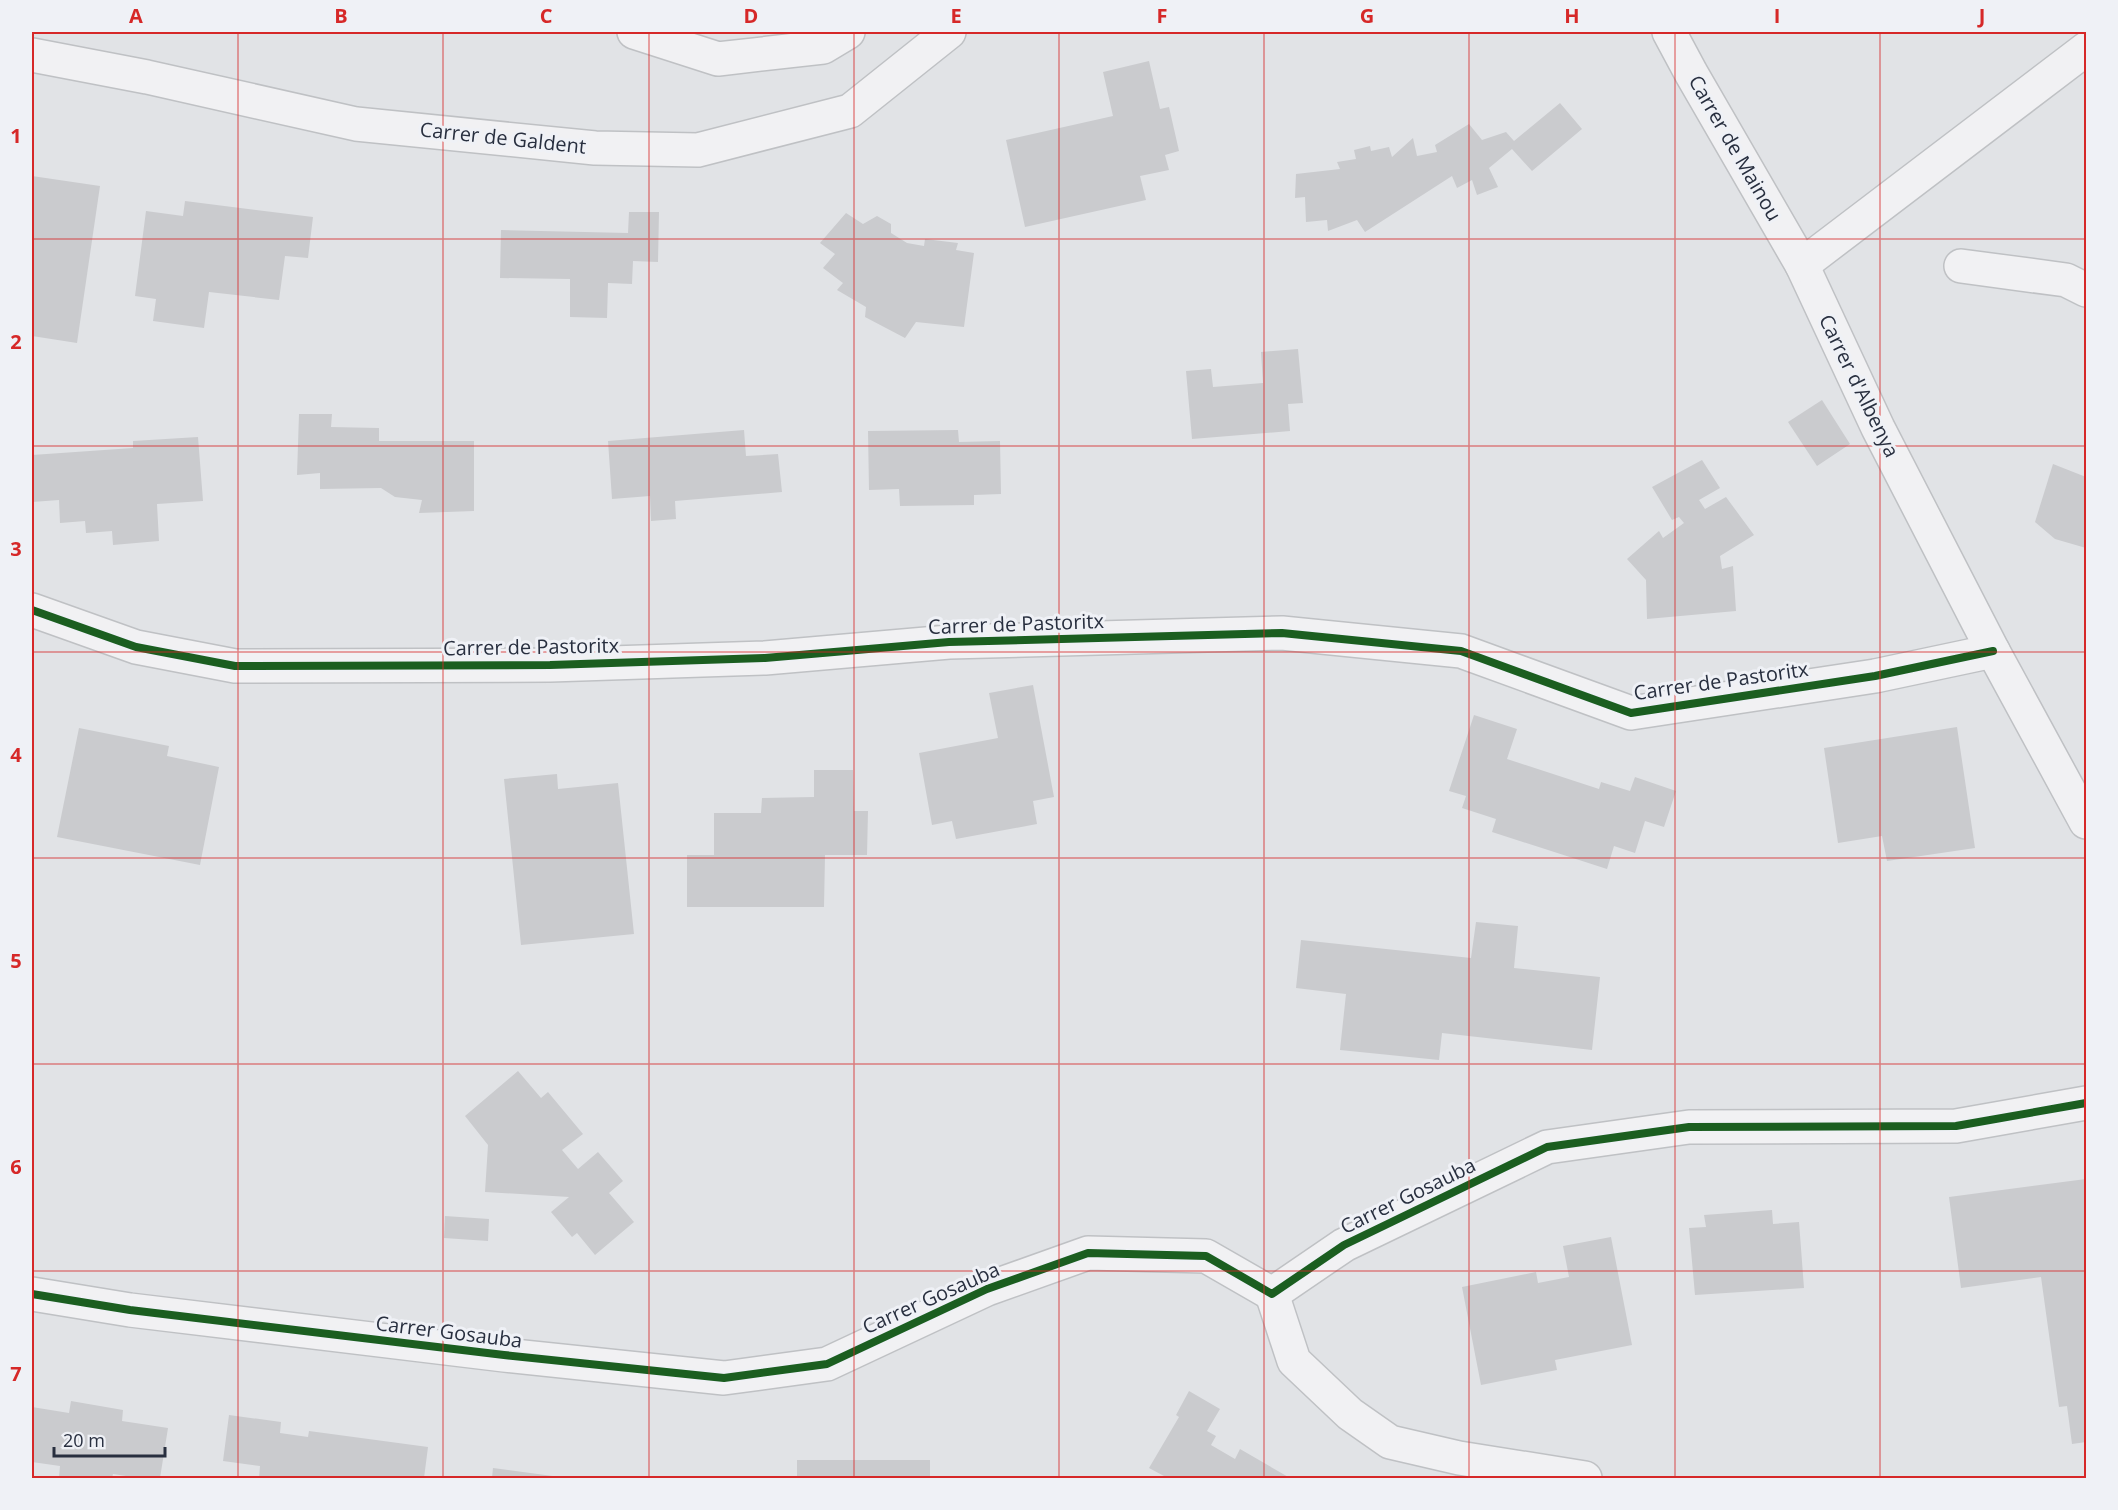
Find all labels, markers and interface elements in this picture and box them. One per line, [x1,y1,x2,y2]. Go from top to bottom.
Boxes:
text: A [129,2,143,29]
text: B [334,2,348,29]
text: C [540,2,553,29]
text: D [744,2,758,29]
text: E [950,2,962,29]
text: F [1157,2,1167,29]
text: G [1360,2,1374,29]
text: H [1564,2,1580,29]
text: I [1774,2,1780,29]
text: J [1977,2,1985,29]
street label: Carrer de Mainou [1683,70,1788,226]
street label: Carrer de Galdent [419,115,587,160]
text: 1 [10,122,22,149]
street label: Carrer d'Albenya [1813,310,1906,462]
text: 2 [10,328,22,355]
text: 3 [10,535,22,562]
street label: Carrer de Pastoritx [928,607,1105,640]
street label: Carrer de Pastoritx [443,631,620,662]
street label: Carrer de Pastoritx [1632,655,1810,706]
text: 4 [10,741,22,768]
text: 5 [10,947,22,974]
street label: Carrer Gosauba [1336,1151,1480,1240]
text: 6 [10,1153,22,1180]
street label: Carrer Gosauba [858,1255,1004,1340]
street label: Carrer Gosauba [374,1309,524,1354]
text: 7 [10,1360,22,1387]
scale bar [54,1420,165,1458]
text: 20 m [63,1428,105,1452]

